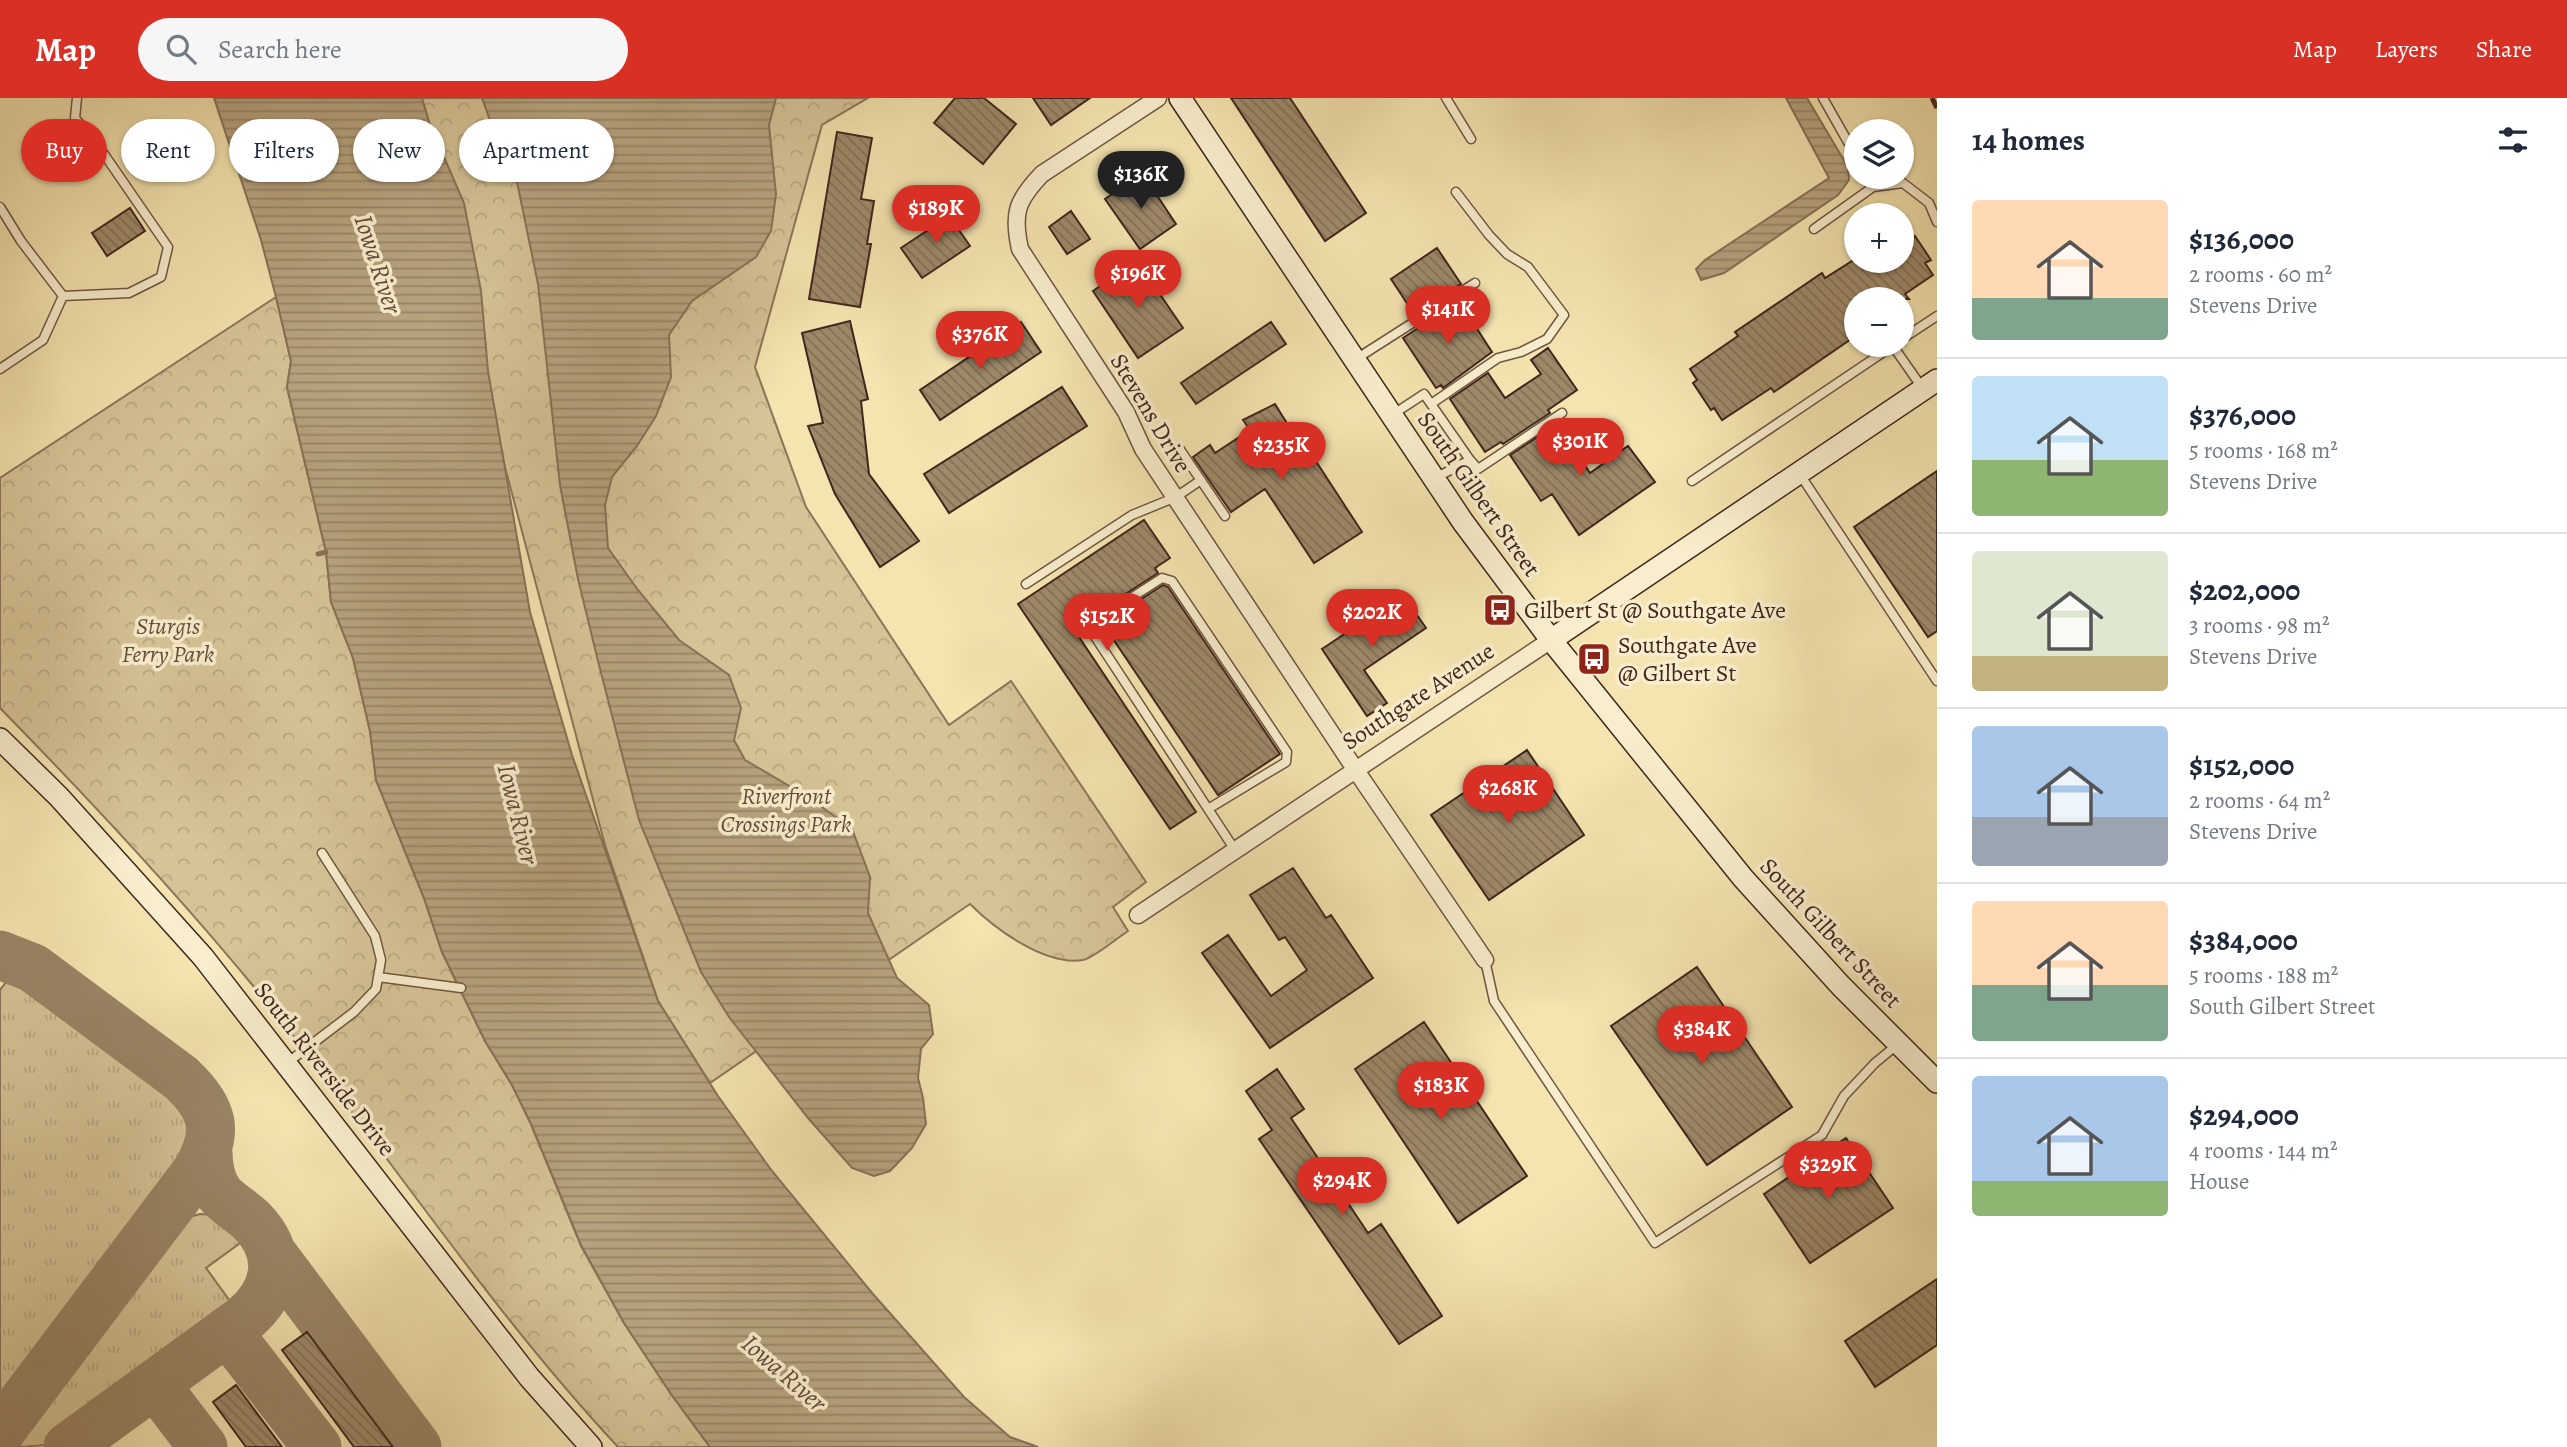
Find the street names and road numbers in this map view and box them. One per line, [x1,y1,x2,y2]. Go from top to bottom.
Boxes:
street label: Stevens Drive [1103,347,1199,479]
street label: South Gilbert Street [1410,405,1548,583]
street label: Southgate Avenue [1336,635,1500,757]
street label: South Gilbert Street [1753,851,1909,1015]
street label: South Riverside Drive [247,975,403,1163]

